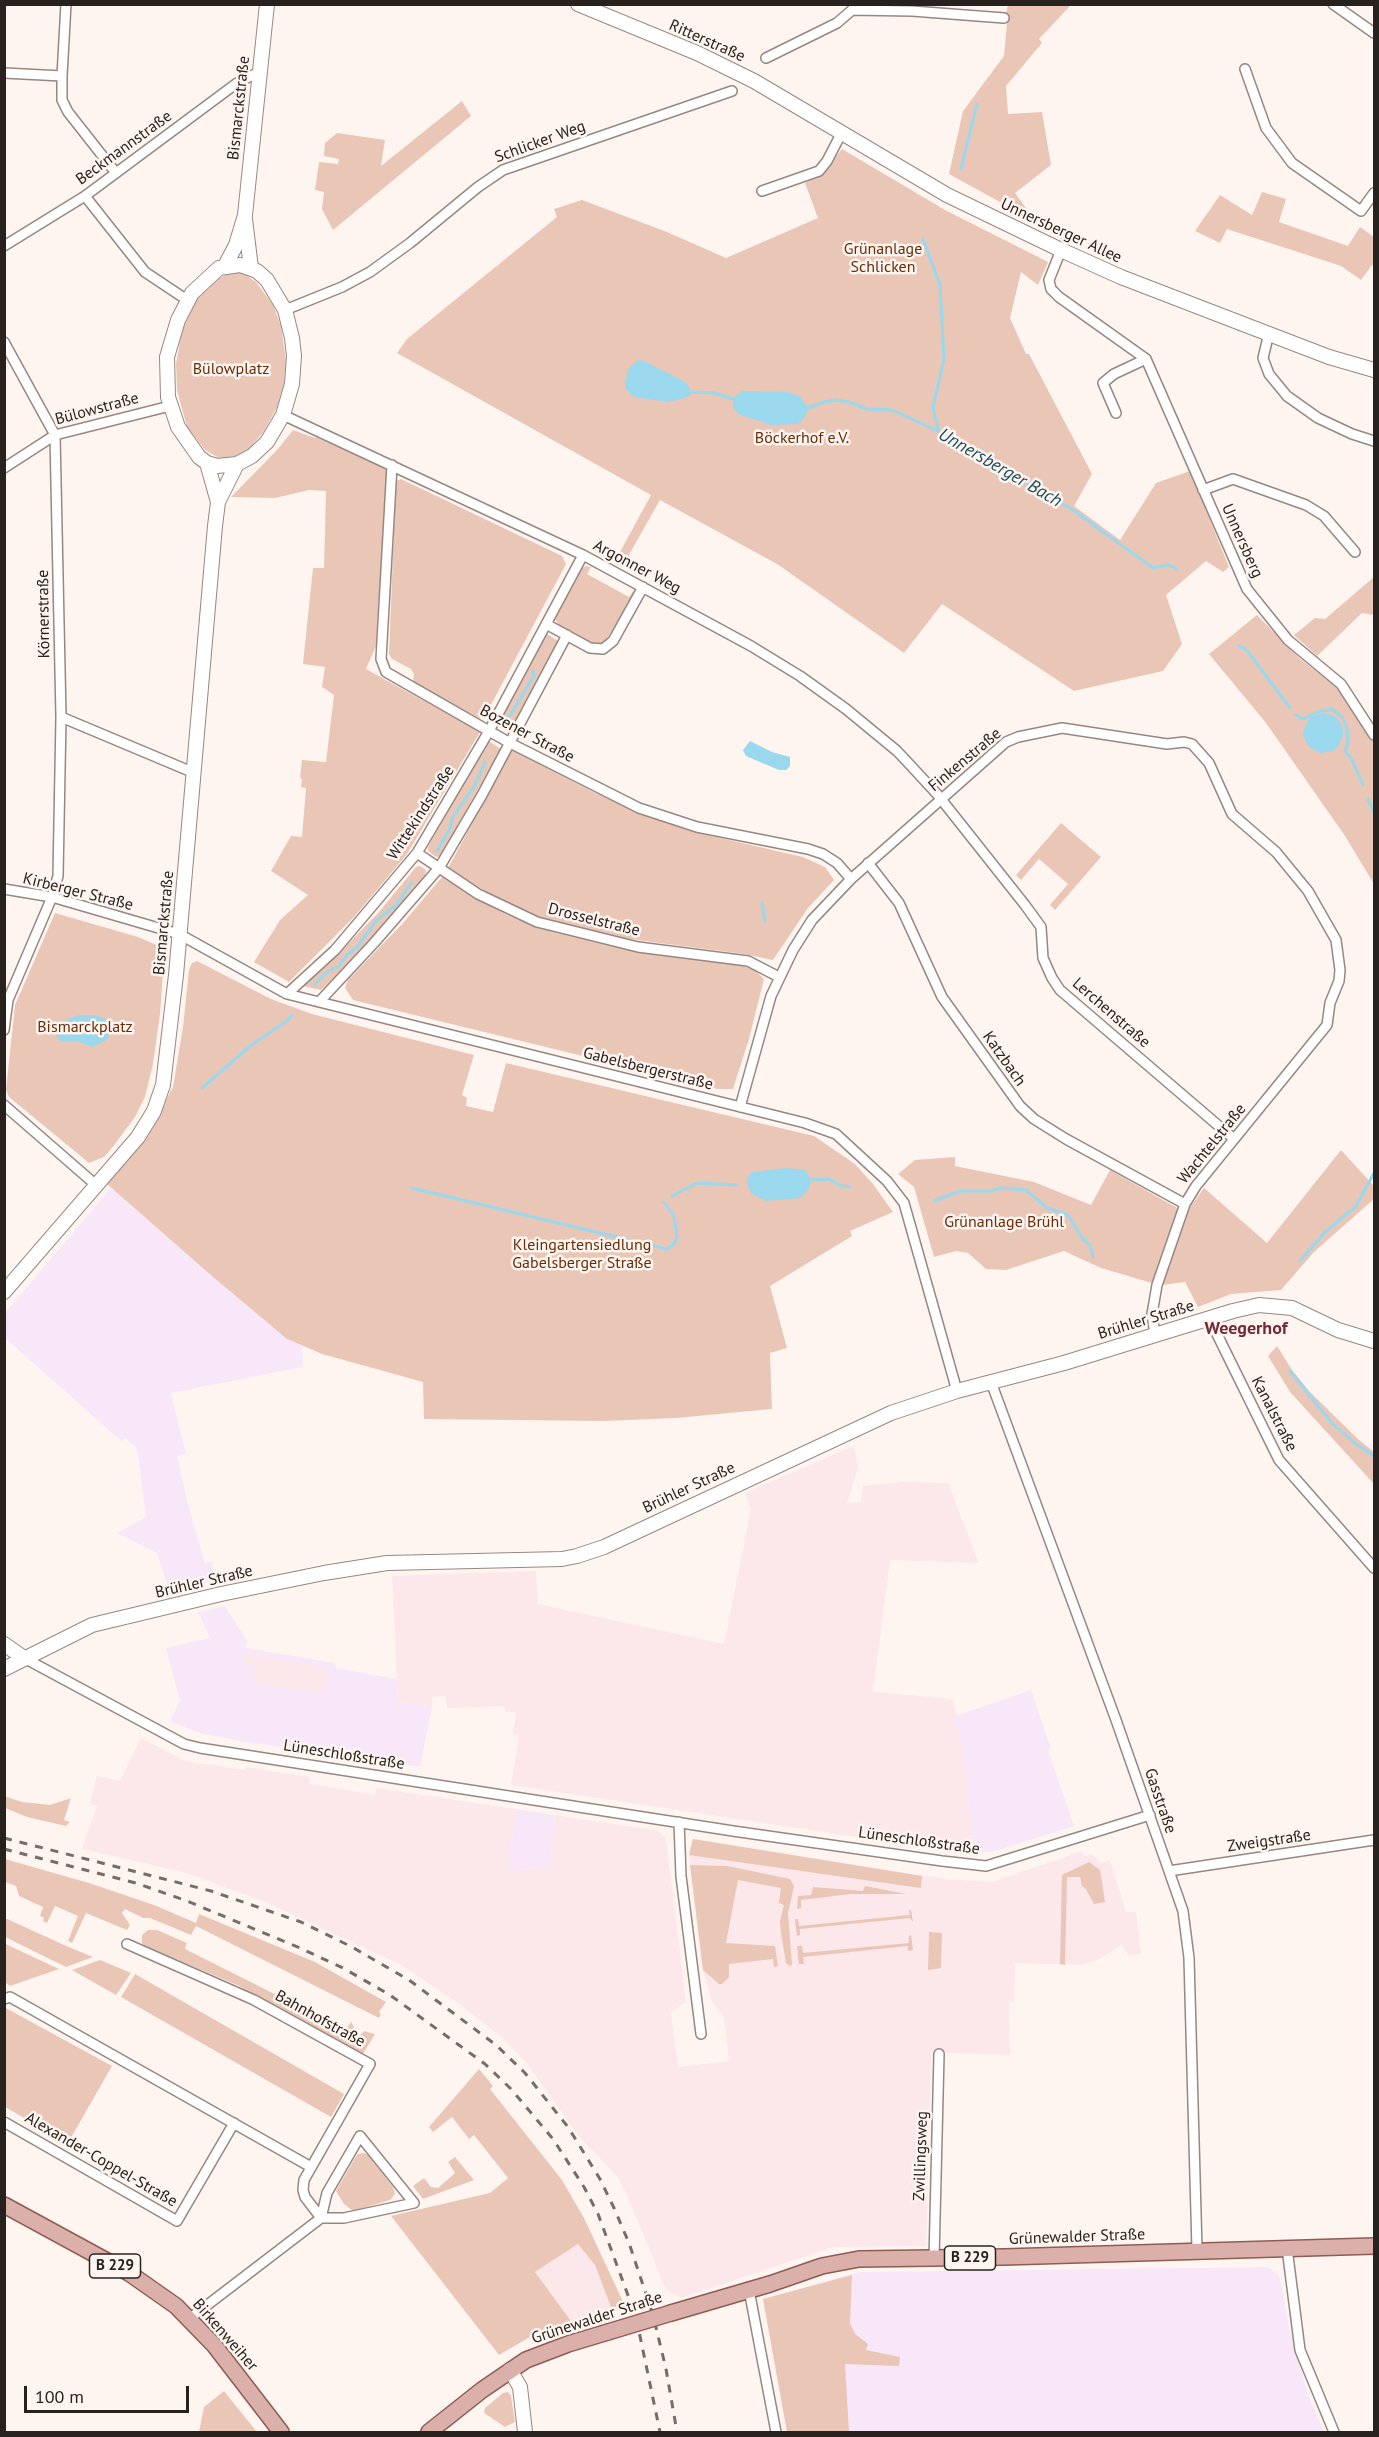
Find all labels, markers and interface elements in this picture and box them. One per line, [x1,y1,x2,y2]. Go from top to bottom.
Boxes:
street label: Ritterstraße [666,16,748,66]
street label: Bismarckstraße [224,55,254,161]
street label: Beckmannstraße [72,107,176,189]
street label: Schlicker Weg [492,117,588,167]
street label: Unnersberger Allee [997,194,1125,268]
park label: Grünanlage Schlicken [844,239,922,277]
park label: Bülowplatz [193,359,269,379]
street label: Bülowstraße [53,389,141,429]
water label: Unnersberger Bach [934,424,1066,512]
park label: Böckerhof e.V. [755,428,849,448]
street label: Unnersberg [1217,501,1267,581]
street label: Argonner Weg [590,536,684,598]
street label: Körnerstraße [34,570,54,658]
street label: Bozener Straße [477,701,577,767]
street label: Finkenstraße [925,724,1005,796]
street label: Wittekindstraße [383,762,459,864]
street label: Kirberger Straße [21,869,135,915]
street label: Bismarckstraße [150,870,178,976]
street label: Drosselstraße [546,899,642,941]
street label: Lerchenstraße [1068,974,1154,1052]
park label: Bismarckplatz [37,1017,133,1037]
street label: Katzbach [978,1028,1030,1090]
street label: Gabelsbergerstraße [581,1044,715,1094]
street label: Wachtelstraße [1174,1100,1250,1188]
park label: Grünanlage Brühl [944,1212,1064,1232]
park label: Kleingartensiedlung Gabelsberger Straße [512,1235,652,1273]
street label: Brühler Straße [1096,1296,1196,1344]
district label: Weegerhof [1205,1318,1287,1340]
street label: Kanalstraße [1247,1373,1301,1455]
street label: Brühler Straße [640,1458,738,1518]
street label: Brühler Straße [153,1561,255,1603]
street label: Lüneschloßstraße [282,1736,406,1774]
street label: Gasstraße [1140,1766,1180,1836]
street label: Lüneschloßstraße [857,1823,981,1859]
street label: Zweigstraße [1226,1826,1312,1856]
street label: Bahnhofstraße [272,1986,368,2052]
street label: Alexander-Coppel-Straße [21,2109,181,2211]
street label: Zwillingsweg [910,2111,932,2201]
street label: Grünewalder Straße [1009,2225,1145,2249]
road number: B 229 [944,2246,996,2270]
road number: B 229 [90,2254,140,2278]
street label: Grünewalder Straße [529,2288,665,2348]
street label: Birkenweiher [188,2295,262,2375]
scale bar [27,2374,192,2412]
text: 100 m [35,2385,84,2408]

